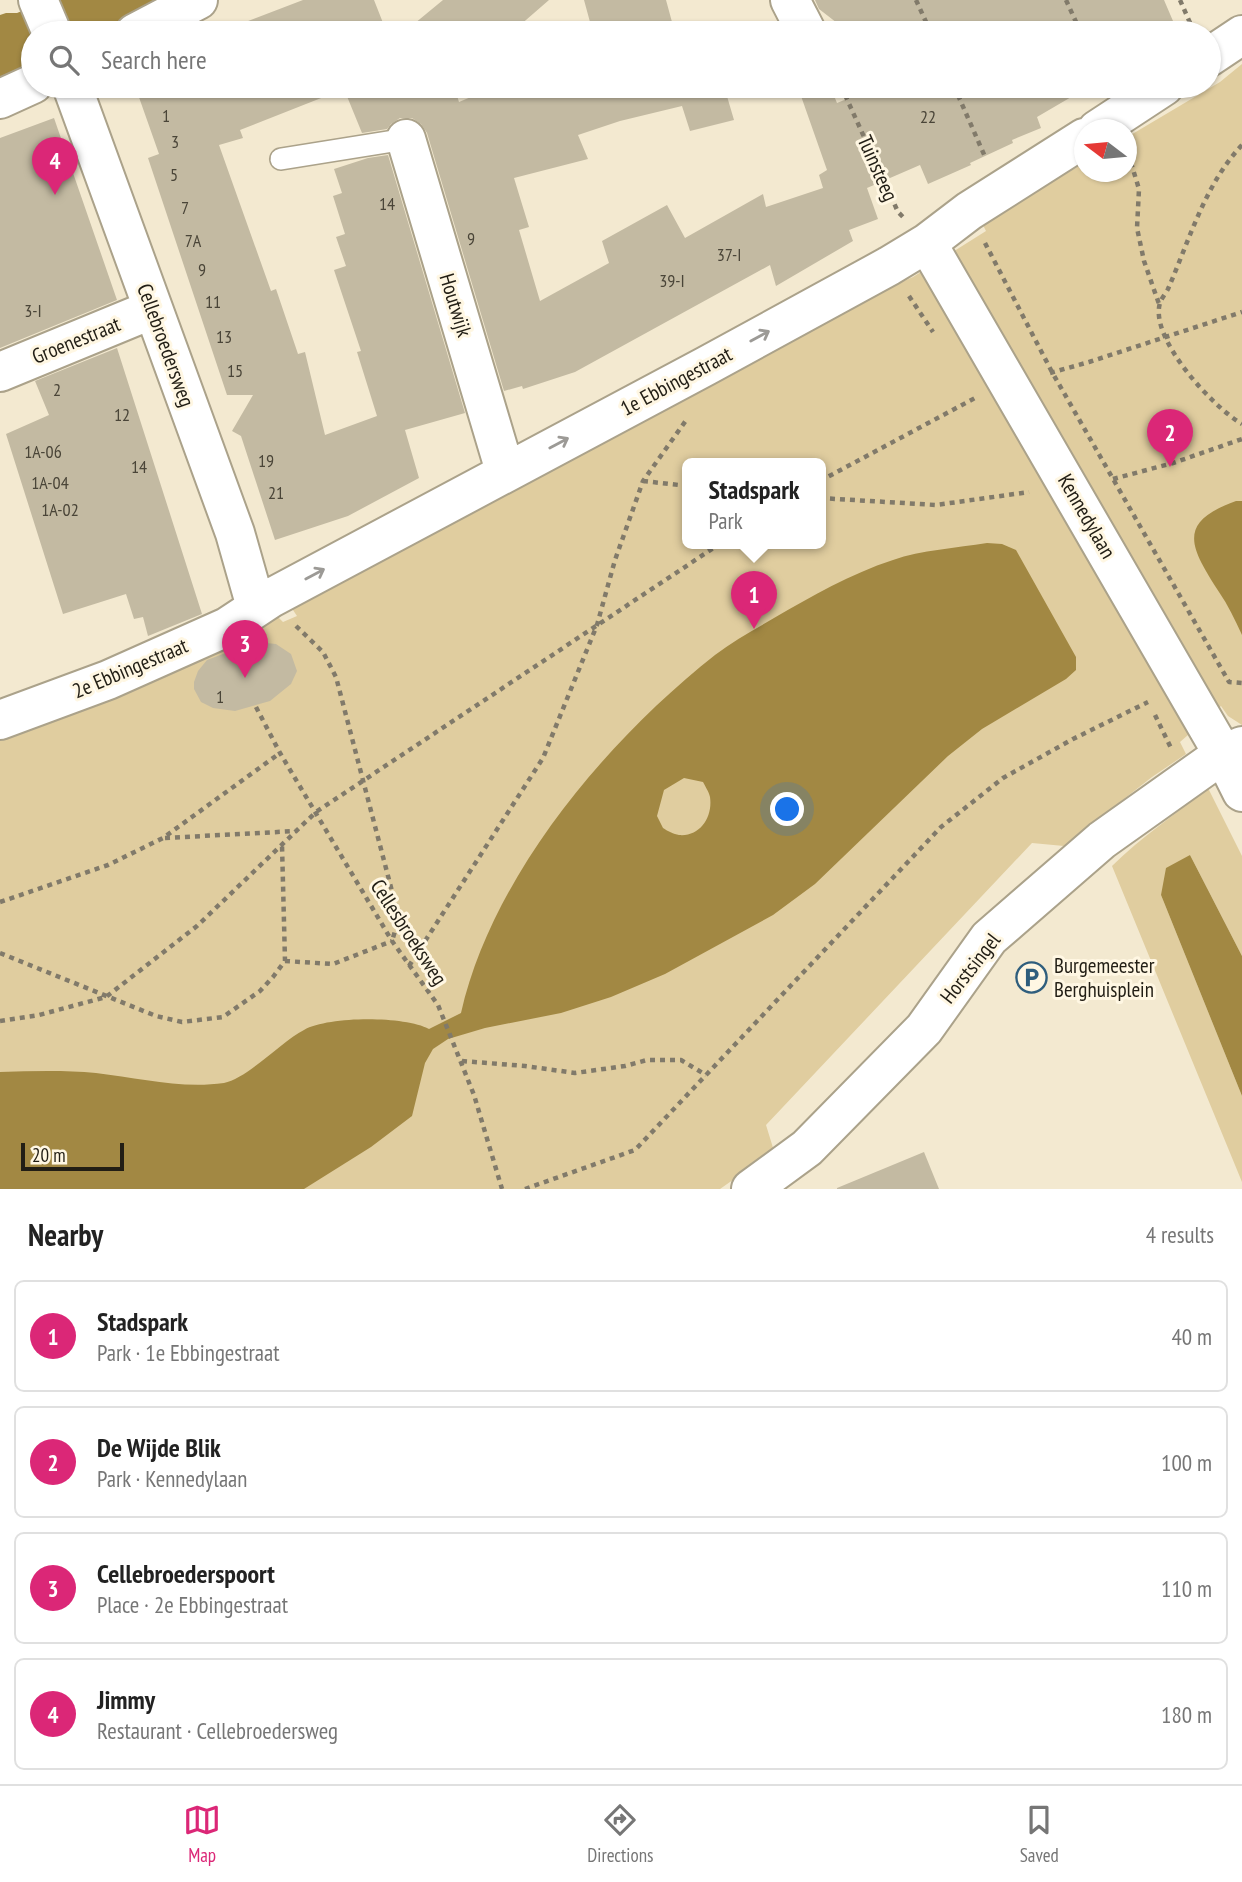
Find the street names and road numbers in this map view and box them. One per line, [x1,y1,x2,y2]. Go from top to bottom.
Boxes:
street label: Tuinsteeg [852,131,904,205]
street label: Houtwijk [434,270,478,340]
street label: Cellebroedersweg [131,280,201,410]
street label: Groenestraat [28,310,124,370]
street label: 1e Ebbingestraat [616,340,737,422]
street label: Kennedylaan [1052,469,1122,563]
street label: 2e Ebbingestraat [68,632,192,704]
street label: Cellesbroeksweg [365,874,453,990]
street label: Horstsingel [934,927,1006,1009]

